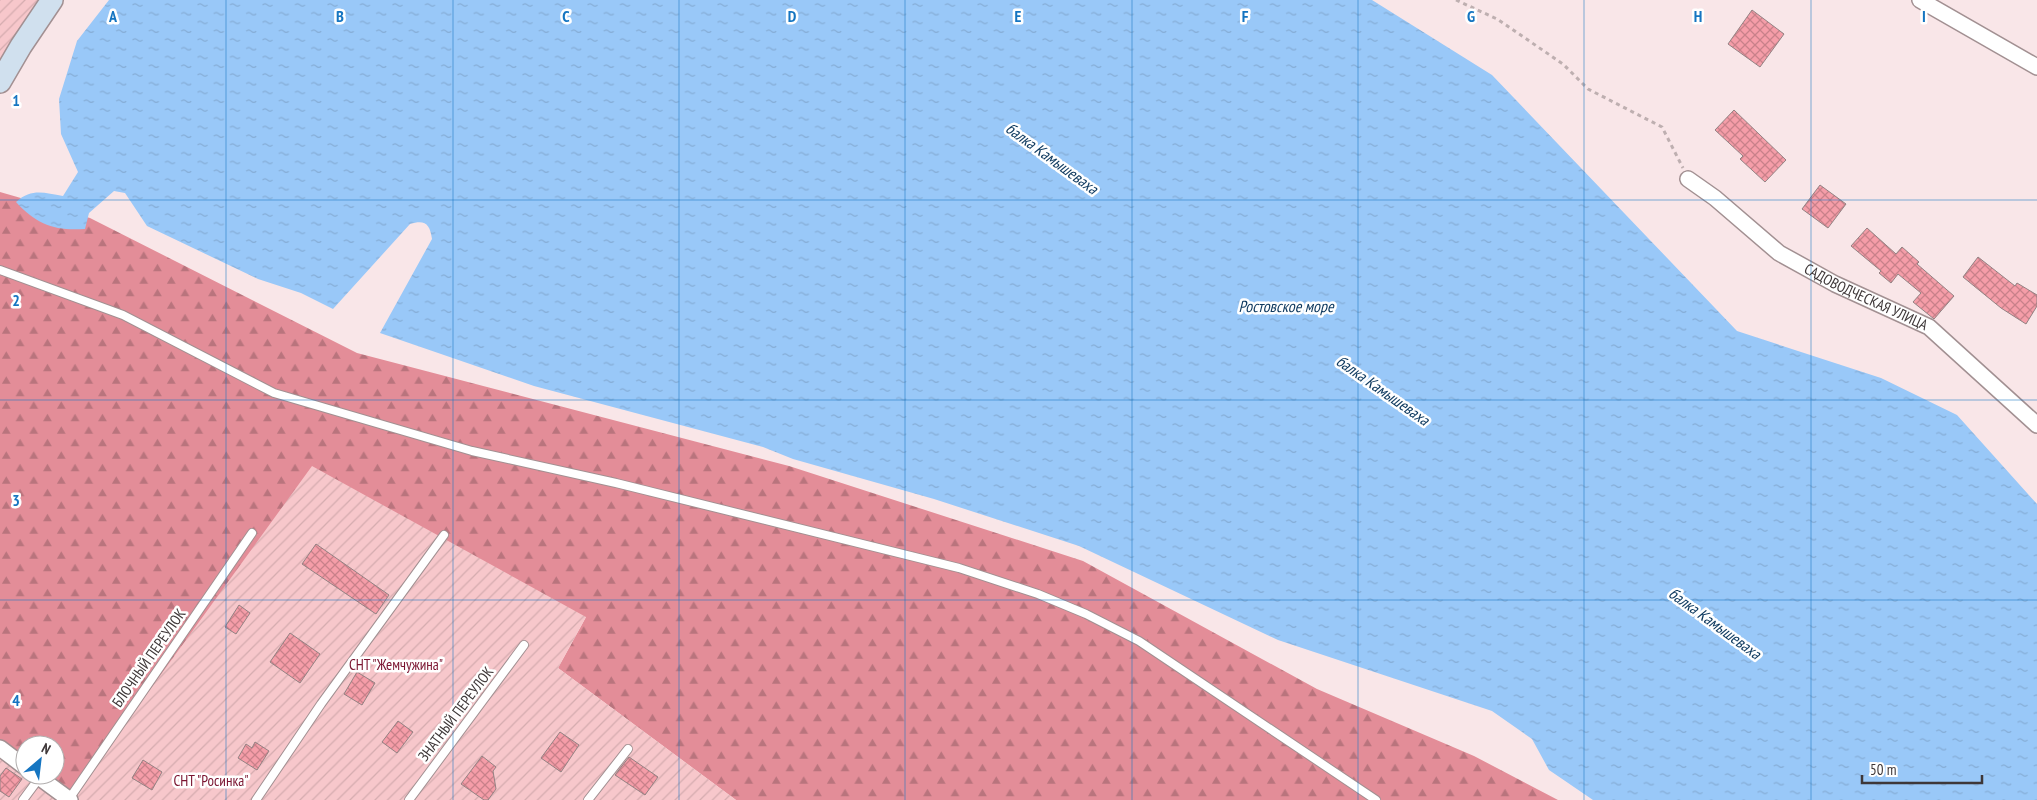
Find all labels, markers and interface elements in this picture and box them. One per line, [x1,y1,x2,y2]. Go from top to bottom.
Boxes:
text: A [108,6,118,26]
text: B [336,6,344,26]
text: C [562,6,570,26]
text: D [788,6,797,26]
text: E [1015,6,1022,26]
text: F [1242,6,1249,26]
text: G [1467,6,1475,26]
text: H [1694,6,1702,26]
text: I [1922,6,1926,26]
text: 1 [12,90,20,110]
water label: балка Камышеваха [1002,118,1103,199]
street label: САДОВОДЧЕСКАЯ УЛИЦА [1801,259,1932,335]
text: 2 [12,290,20,310]
water label: Ростовское море [1239,296,1335,316]
water label: балка Камышеваха [1333,351,1435,430]
text: 3 [12,490,20,510]
water label: балка Камышеваха [1665,583,1766,664]
street label: БЛОЧНЫЙ ПЕРЕУЛОК [108,604,190,711]
park label: СНТ "Жемчужина" [349,655,443,674]
street label: ЗНАТНЫЙ ПЕРЕУЛОК [414,662,498,765]
text: 4 [12,690,20,710]
north arrow [15,735,65,785]
text: N [39,739,54,758]
scale bar [1862,752,1982,784]
text: 50 m [1870,760,1896,779]
park label: СНТ "Росинка" [173,771,249,790]

